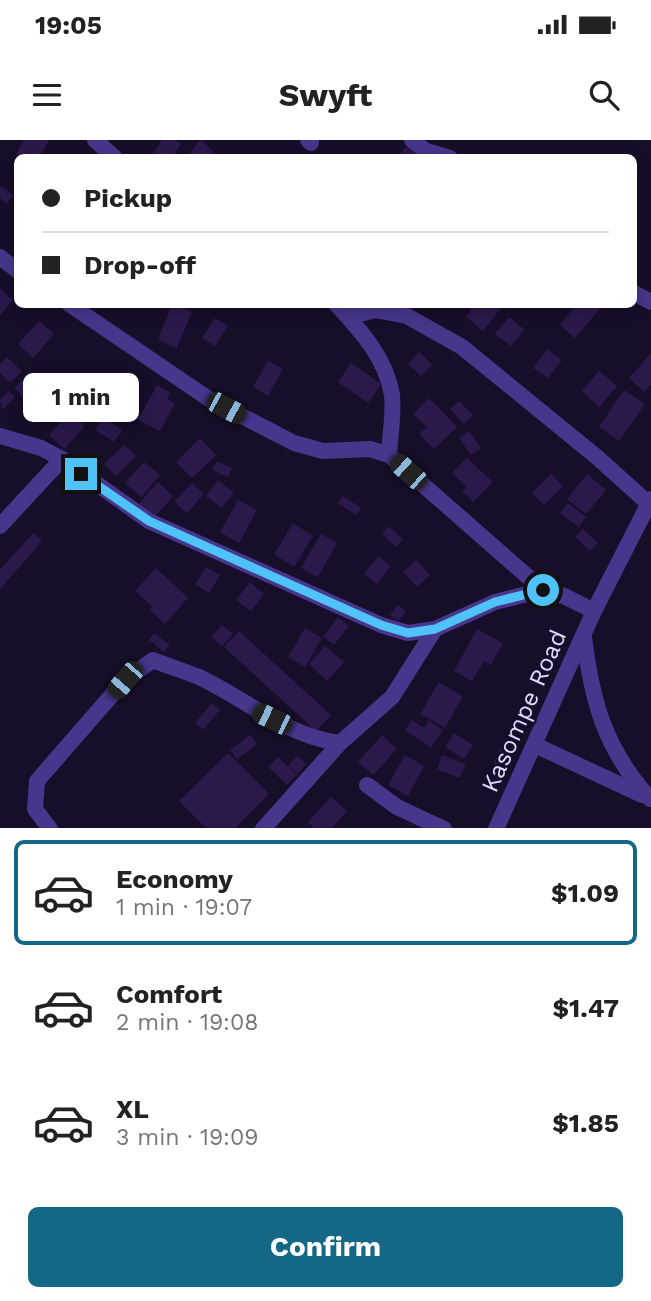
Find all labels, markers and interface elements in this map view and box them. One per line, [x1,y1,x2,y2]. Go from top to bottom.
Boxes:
text: 19:05 [35,10,102,40]
icon: menu [28,76,66,114]
text: Swyft [279,76,372,114]
icon: search [585,76,623,114]
text: Pickup [84,183,172,213]
text: Drop-off [84,250,196,280]
callout: 1 min [23,372,139,422]
text: 1 min [51,384,111,411]
car [203,389,250,427]
car [386,450,431,494]
route end [65,458,97,490]
route start [527,574,559,606]
street label: Kasompe Road [476,626,572,796]
car [104,657,147,703]
car [249,700,296,738]
icon: car [32,861,95,924]
text: Economy [116,864,233,894]
text: $1.09 [551,878,619,908]
text: 1 min · 19:07 [116,894,252,921]
icon: car [32,976,95,1039]
text: Comfort [116,979,222,1009]
text: $1.47 [552,993,619,1023]
text: 2 min · 19:08 [116,1009,258,1036]
icon: car [32,1091,95,1154]
text: XL [116,1094,149,1124]
text: $1.85 [552,1108,619,1138]
text: 3 min · 19:09 [116,1124,258,1151]
button: Confirm [28,1207,623,1287]

